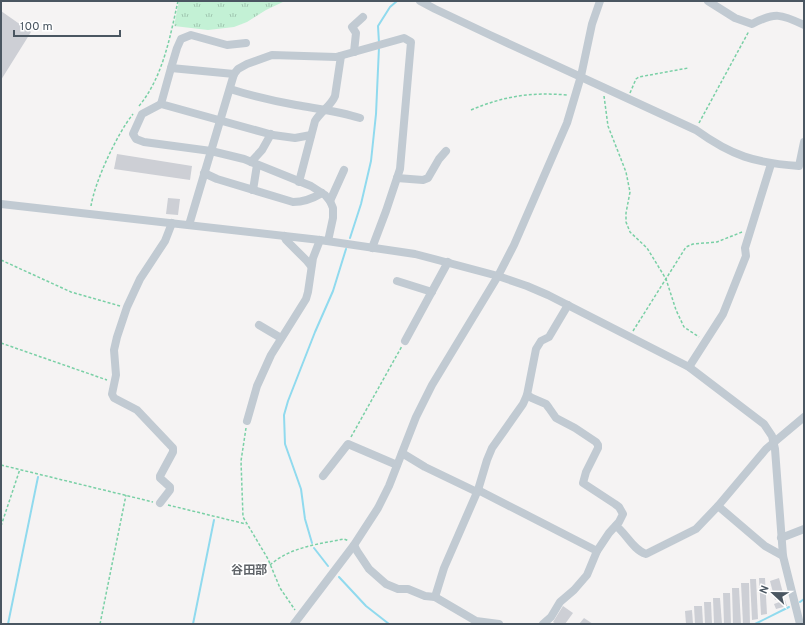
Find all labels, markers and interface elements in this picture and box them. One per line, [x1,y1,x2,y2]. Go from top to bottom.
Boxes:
scale bar [14,12,120,38]
text: 100 m [20,19,53,35]
district label: 谷田部 [231,563,267,579]
north arrow [753,573,793,613]
text: N [757,583,773,596]

